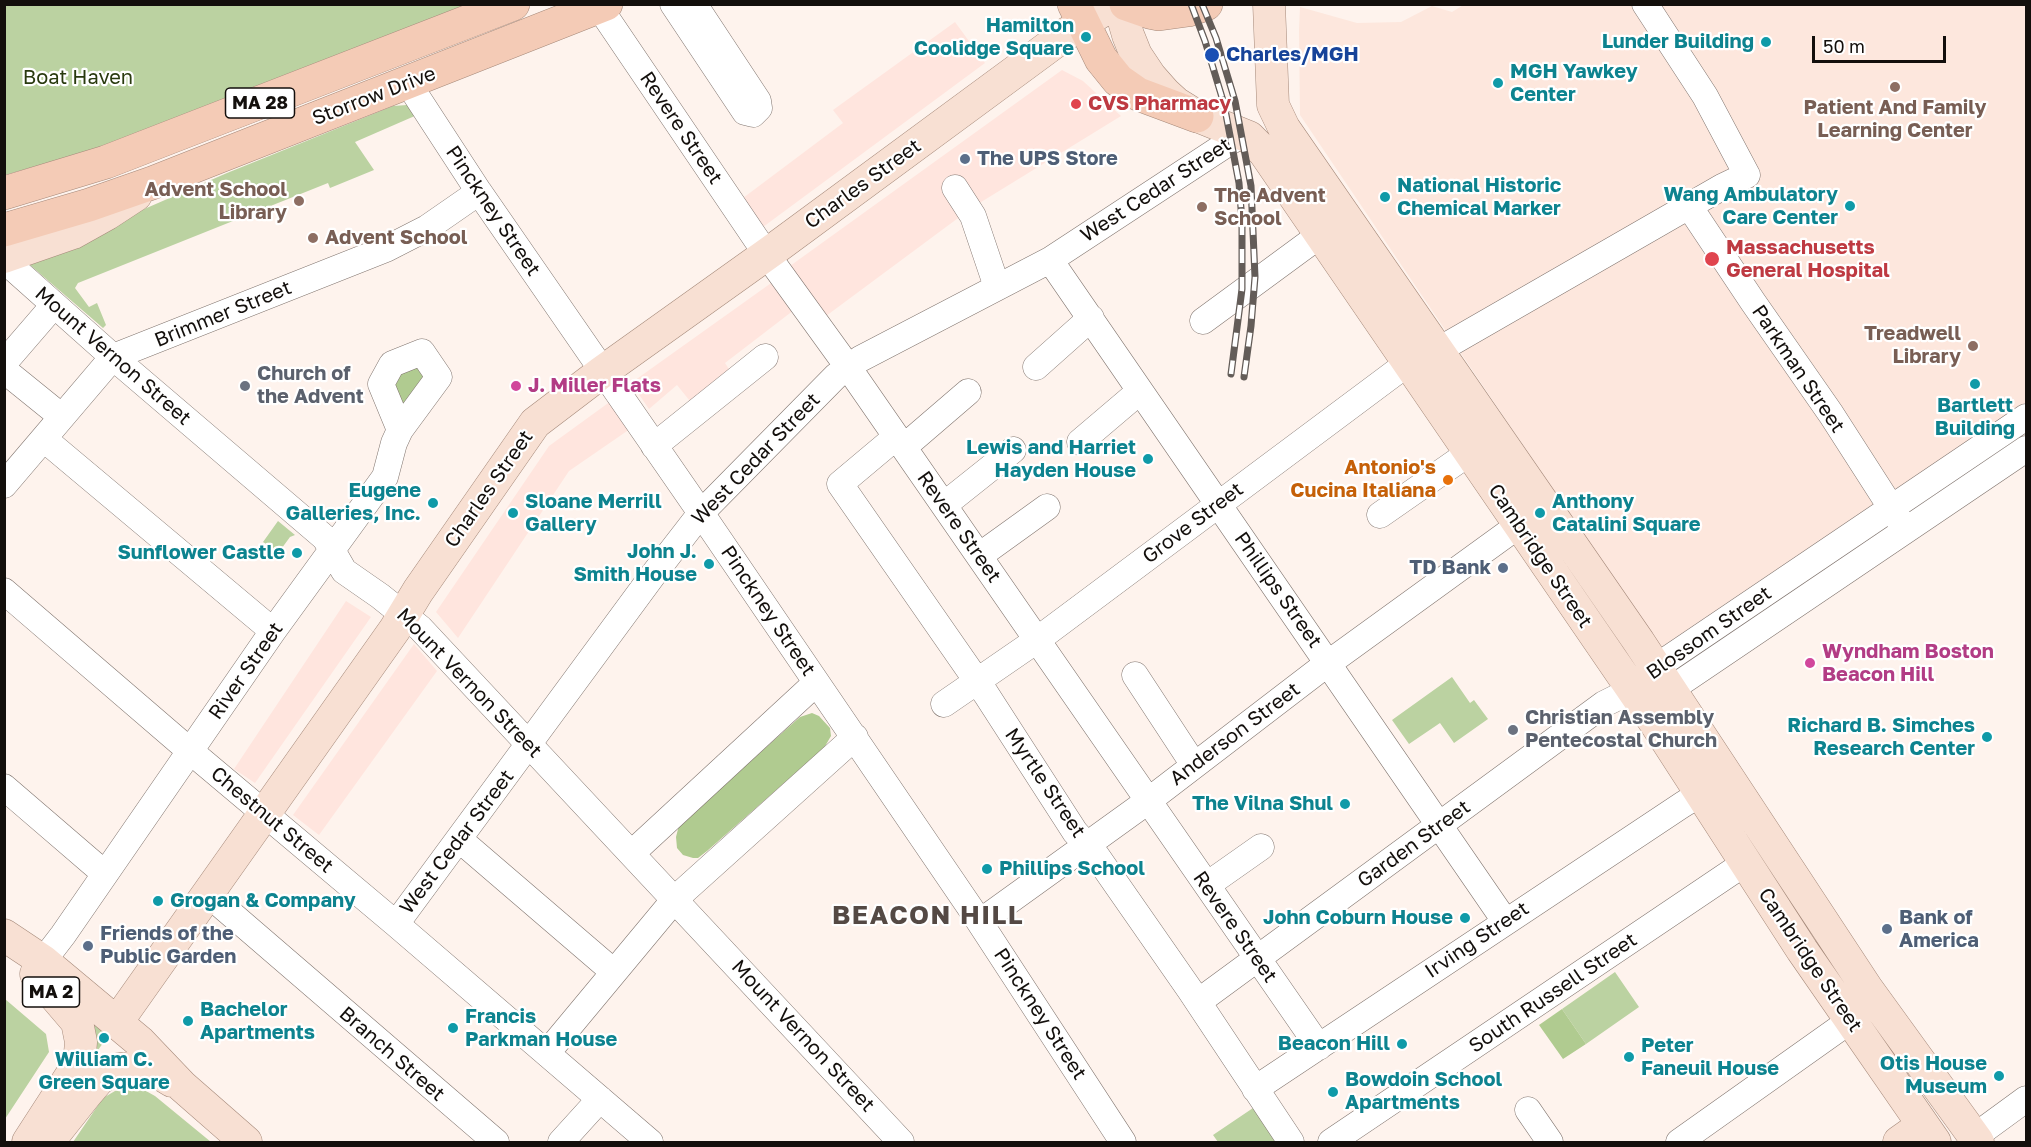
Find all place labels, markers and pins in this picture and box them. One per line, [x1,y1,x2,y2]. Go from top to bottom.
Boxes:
place label: Hamilton Coolidge Square [914,14,1074,61]
marker: Hamilton Coolidge Square [1079,30,1093,44]
place label: Lunder Building [1602,30,1754,54]
marker: Lunder Building [1759,35,1773,49]
place label: Charles/MGH [1226,43,1359,67]
marker: Charles/MGH [1203,46,1221,64]
place label: MGH Yawkey Center [1510,60,1638,107]
marker: MGH Yawkey Center [1491,76,1505,90]
marker: Patient And Family Learning Center [1888,80,1902,94]
place label: CVS Pharmacy [1088,92,1231,116]
place label: Patient And Family Learning Center [1803,96,1987,143]
marker: CVS Pharmacy [1069,97,1083,111]
place label: The UPS Store [977,147,1118,171]
marker: The UPS Store [958,152,972,166]
place label: National Historic Chemical Marker [1397,174,1561,221]
place label: Advent School Library [145,178,287,225]
place label: Wang Ambulatory Care Center [1664,183,1838,230]
place label: The Advent School [1214,184,1326,231]
marker: National Historic Chemical Marker [1378,190,1392,204]
marker: Advent School Library [292,194,306,208]
marker: Wang Ambulatory Care Center [1843,199,1857,213]
marker: The Advent School [1195,200,1209,214]
place label: Advent School [325,226,467,250]
marker: Advent School [306,231,320,245]
place label: Massachusetts General Hospital [1726,236,1890,283]
marker: Massachusetts General Hospital [1703,250,1721,268]
place label: Treadwell Library [1864,322,1961,369]
marker: Treadwell Library [1966,339,1980,353]
place label: Church of the Advent [257,362,364,409]
place label: J. Miller Flats [528,374,661,398]
marker: Bartlett Building [1968,377,1982,391]
marker: Church of the Advent [238,379,252,393]
marker: J. Miller Flats [509,379,523,393]
place label: Bartlett Building [1935,394,2015,441]
place label: Lewis and Harriet Hayden House [966,436,1136,483]
marker: Lewis and Harriet Hayden House [1141,452,1155,466]
place label: Antonio's Cucina Italiana [1290,456,1436,503]
marker: Antonio's Cucina Italiana [1441,473,1455,487]
place label: Eugene Galleries, Inc. [285,479,421,526]
place label: Sloane Merrill Gallery [525,490,662,537]
place label: Anthony Catalini Square [1552,490,1701,537]
marker: Eugene Galleries, Inc. [426,496,440,510]
marker: Sloane Merrill Gallery [506,506,520,520]
marker: Anthony Catalini Square [1533,506,1547,520]
place label: John J. Smith House [573,540,697,587]
place label: Sunflower Castle [117,541,285,565]
marker: Sunflower Castle [290,546,304,560]
place label: TD Bank [1409,556,1491,580]
marker: John J. Smith House [702,557,716,571]
marker: TD Bank [1496,561,1510,575]
place label: Wyndham Boston Beacon Hill [1822,640,1994,687]
marker: Wyndham Boston Beacon Hill [1803,656,1817,670]
place label: Christian Assembly Pentecostal Church [1525,706,1717,753]
place label: Richard B. Simches Research Center [1787,714,1975,761]
marker: Christian Assembly Pentecostal Church [1506,723,1520,737]
marker: Richard B. Simches Research Center [1980,730,1994,744]
place label: The Vilna Shul [1192,792,1333,816]
marker: The Vilna Shul [1338,797,1352,811]
place label: Phillips School [999,857,1145,881]
marker: Phillips School [980,862,994,876]
place label: Grogan & Company [170,889,356,913]
marker: Grogan & Company [151,894,165,908]
place label: John Coburn House [1263,906,1453,930]
place label: Bank of America [1899,906,1979,953]
marker: John Coburn House [1458,911,1472,925]
place label: Friends of the Public Garden [100,922,236,969]
marker: Bank of America [1880,922,1894,936]
marker: Friends of the Public Garden [81,939,95,953]
place label: Bachelor Apartments [200,998,315,1045]
place label: Francis Parkman House [465,1005,617,1052]
marker: Bachelor Apartments [181,1014,195,1028]
marker: Francis Parkman House [446,1021,460,1035]
marker: William C. Green Square [97,1031,111,1045]
place label: Beacon Hill [1278,1032,1390,1056]
place label: Peter Faneuil House [1641,1034,1779,1081]
marker: Beacon Hill [1395,1037,1409,1051]
place label: William C. Green Square [38,1048,170,1095]
marker: Peter Faneuil House [1622,1050,1636,1064]
place label: Otis House Museum [1880,1052,1987,1099]
place label: Bowdoin School Apartments [1345,1068,1502,1115]
marker: Otis House Museum [1992,1069,2006,1083]
marker: Bowdoin School Apartments [1326,1085,1340,1099]

